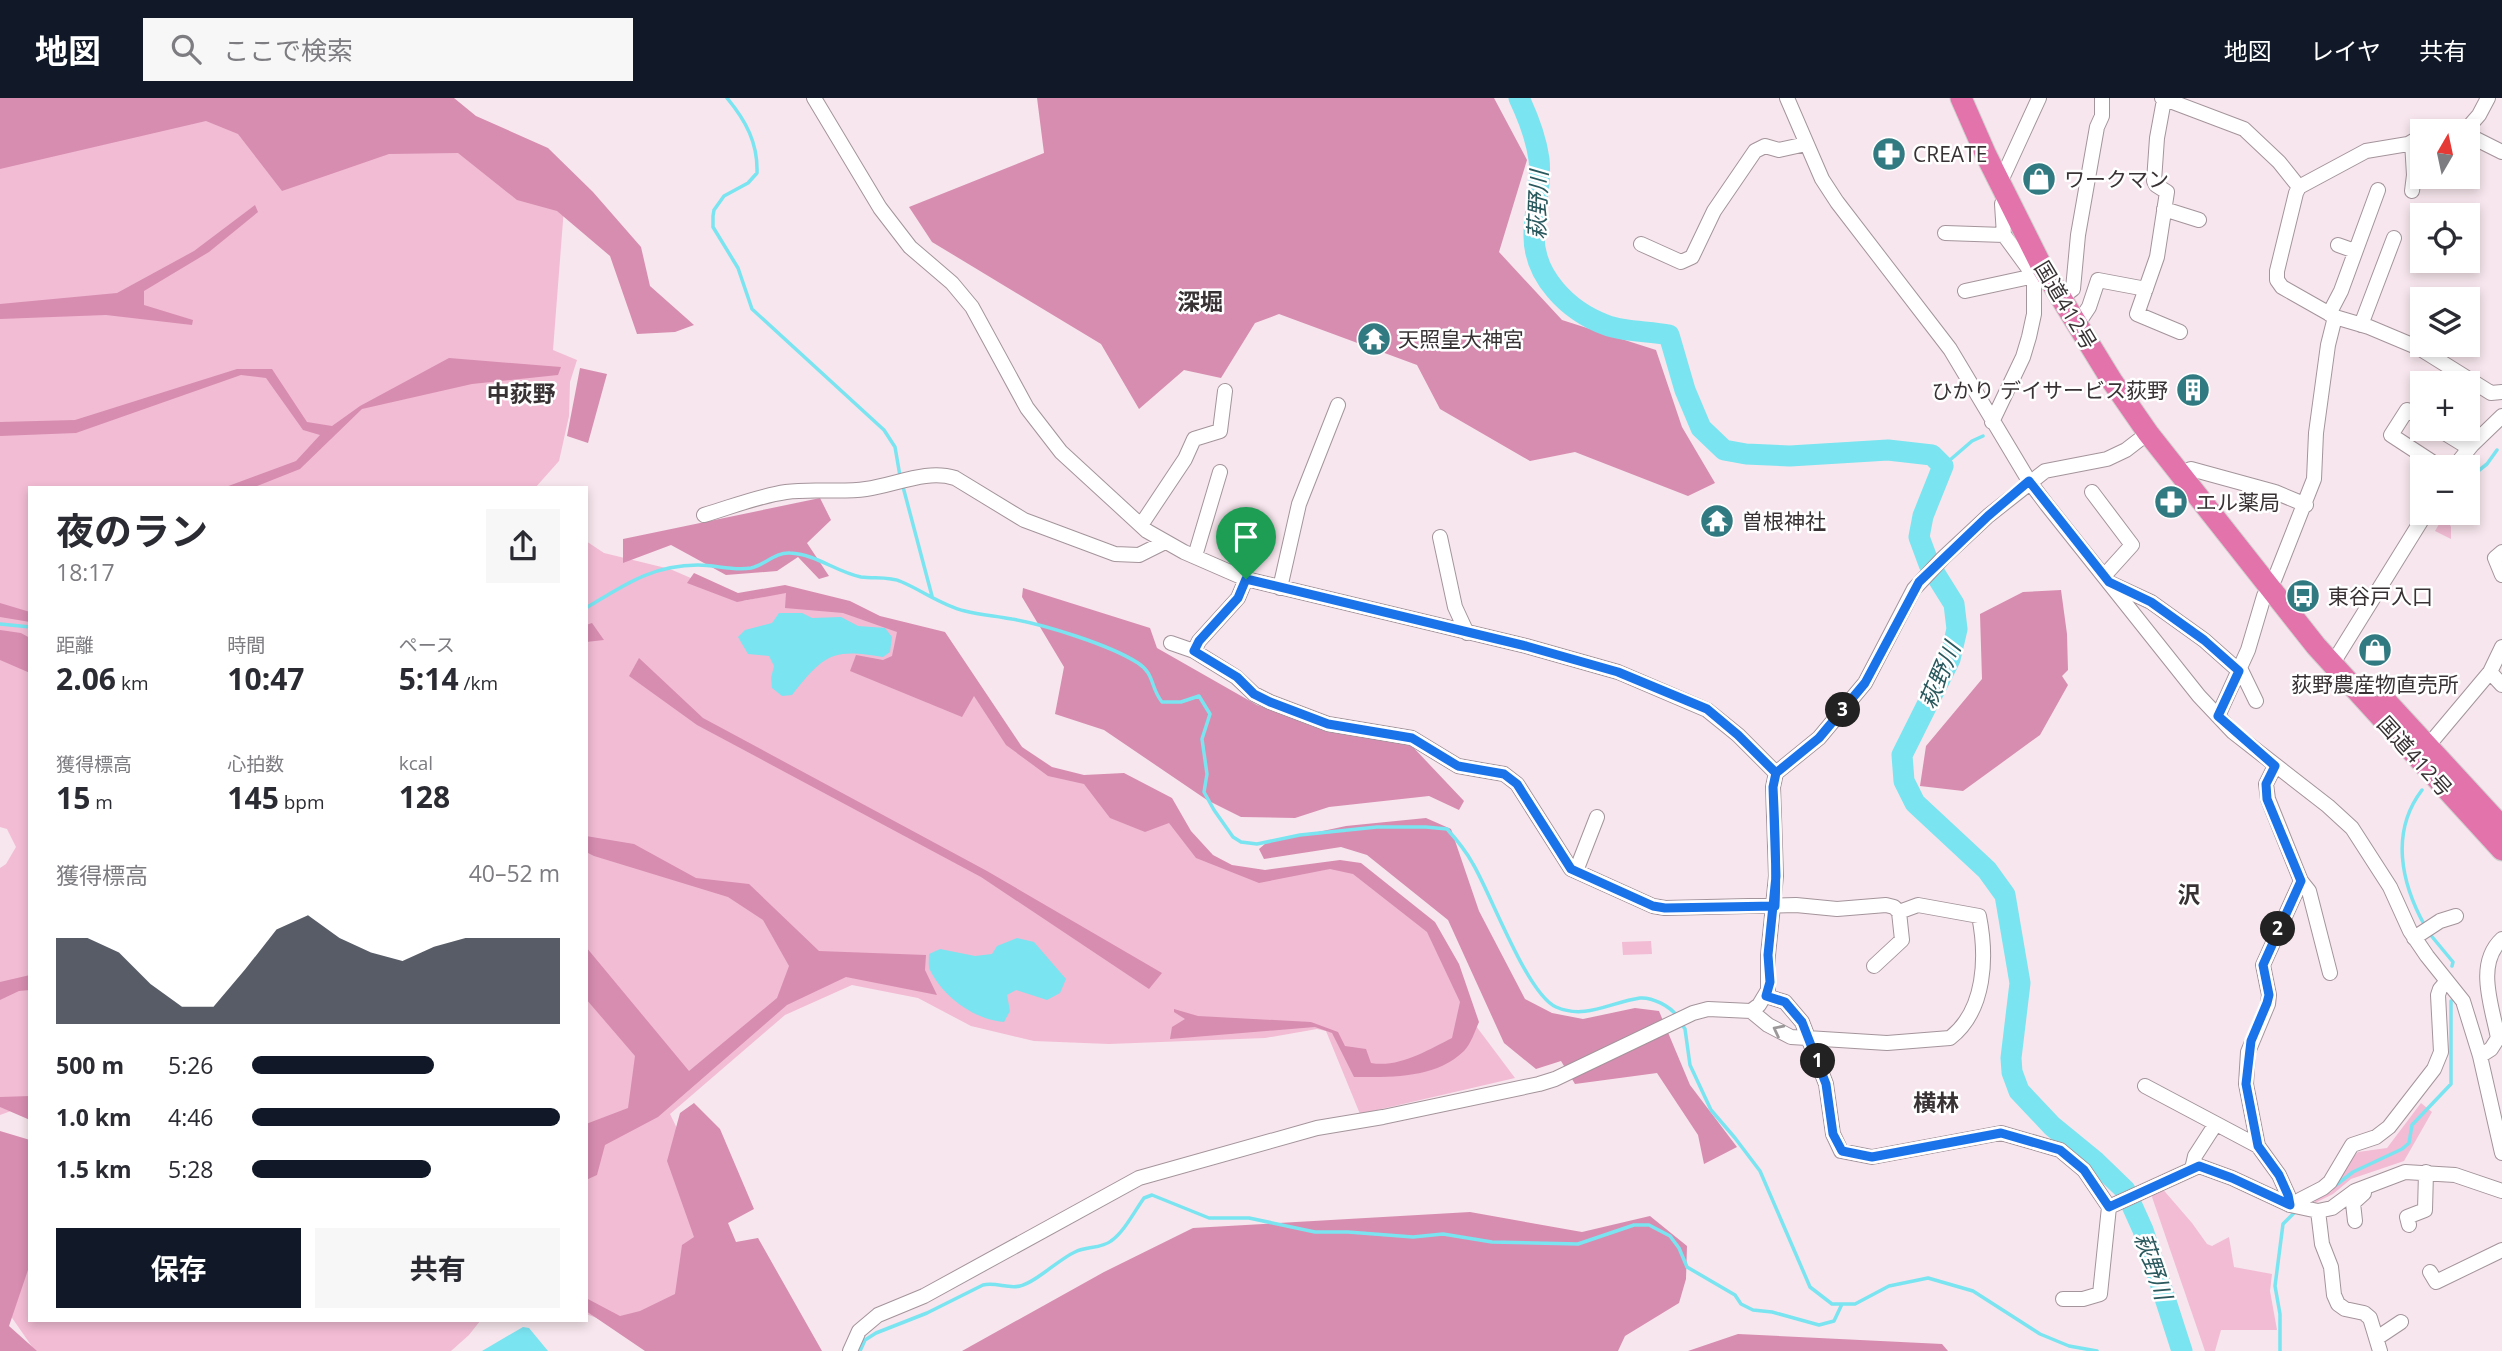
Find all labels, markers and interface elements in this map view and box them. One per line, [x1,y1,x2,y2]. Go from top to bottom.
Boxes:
search box [143,18,633,81]
text: 地図 [35,28,101,73]
icon: search [167,30,205,68]
text: ここで検索 [223,32,353,68]
text: 地図 [2224,34,2272,67]
text: レイヤ [2310,34,2381,67]
text: 共有 [2419,34,2467,67]
north arrow [2410,119,2480,189]
map controls [2410,119,2480,525]
pharmacy icon: CREATE [1870,135,1908,173]
place label: CREATE [1913,140,1987,168]
shop icon: ワークマン [2020,160,2058,198]
place label: ワークマン [2064,165,2169,193]
water label: 萩野川 [1520,167,1554,240]
button: locate [2410,203,2480,273]
street label: 国道412号 [2028,255,2104,355]
district label: 深堀 [1177,285,1223,317]
button: layers [2410,287,2480,357]
temple icon: 天照皇大神宮 [1355,320,1393,358]
place label: 天照皇大神宮 [1398,325,1524,353]
building icon: ひかり デイサービス荻野 [2174,371,2212,409]
button: + [2410,371,2480,441]
place label: ひかり デイサービス荻野 [1932,376,2168,404]
district label: 中荻野 [487,377,556,409]
button: − [2410,455,2480,525]
pharmacy icon: エル薬局 [2152,483,2190,521]
place label: エル薬局 [2196,488,2280,516]
temple icon: 曽根神社 [1698,502,1736,540]
text: 夜のラン [56,504,208,556]
pin [1216,507,1276,579]
place label: 曽根神社 [1742,507,1826,535]
button: share [486,509,560,583]
icon: arrive [1227,518,1265,556]
text: 18:17 [56,556,115,588]
bus stop icon: 東谷戸入口 [2284,577,2322,615]
place label: 東谷戸入口 [2328,582,2433,610]
shop icon: 荻野農産物直売所 [2356,631,2394,669]
text: 距離 [56,632,94,658]
text: 時間 [227,632,265,658]
text: ペース [399,632,455,658]
water label: 萩野川 [1911,634,1968,713]
text: 2.06 [56,658,116,699]
text: 10:47 [227,658,305,699]
text: 5:14 [399,658,459,699]
text: km [116,670,149,696]
text: /km [459,670,498,696]
place label: 荻野農産物直売所 [2291,670,2459,698]
pin: 3 [1826,692,1860,728]
text: 3 [1837,696,1848,722]
street label: 国道412号 [2371,710,2459,802]
text: kcal [399,750,433,776]
text: 獲得標高 [56,751,132,777]
text: 心拍数 [227,751,284,777]
text: 128 [399,776,450,817]
text: 15 [56,777,90,818]
text: 145 [227,777,279,818]
text: m [90,789,113,815]
text: bpm [279,789,325,815]
text: 40–52 m [469,857,560,889]
text: 獲得標高 [56,859,148,891]
district label: 沢 [2178,878,2201,910]
pin: 2 [2260,912,2296,946]
text: 2 [2272,915,2283,941]
one-way arrow [1773,1025,1785,1039]
pin: 1 [1800,1044,1836,1079]
text: 1 [1812,1047,1823,1073]
text: 500 m [56,1049,124,1081]
text: 5:26 [168,1049,214,1081]
district label: 横林 [1913,1086,1959,1118]
text: 1.0 km [56,1101,132,1133]
text: 4:46 [168,1101,214,1133]
text: 1.5 km [56,1153,132,1185]
text: 5:28 [168,1153,214,1185]
button: 保存 [56,1228,301,1308]
button: 共有 [315,1228,560,1308]
water label: 萩野川 [2128,1228,2181,1307]

